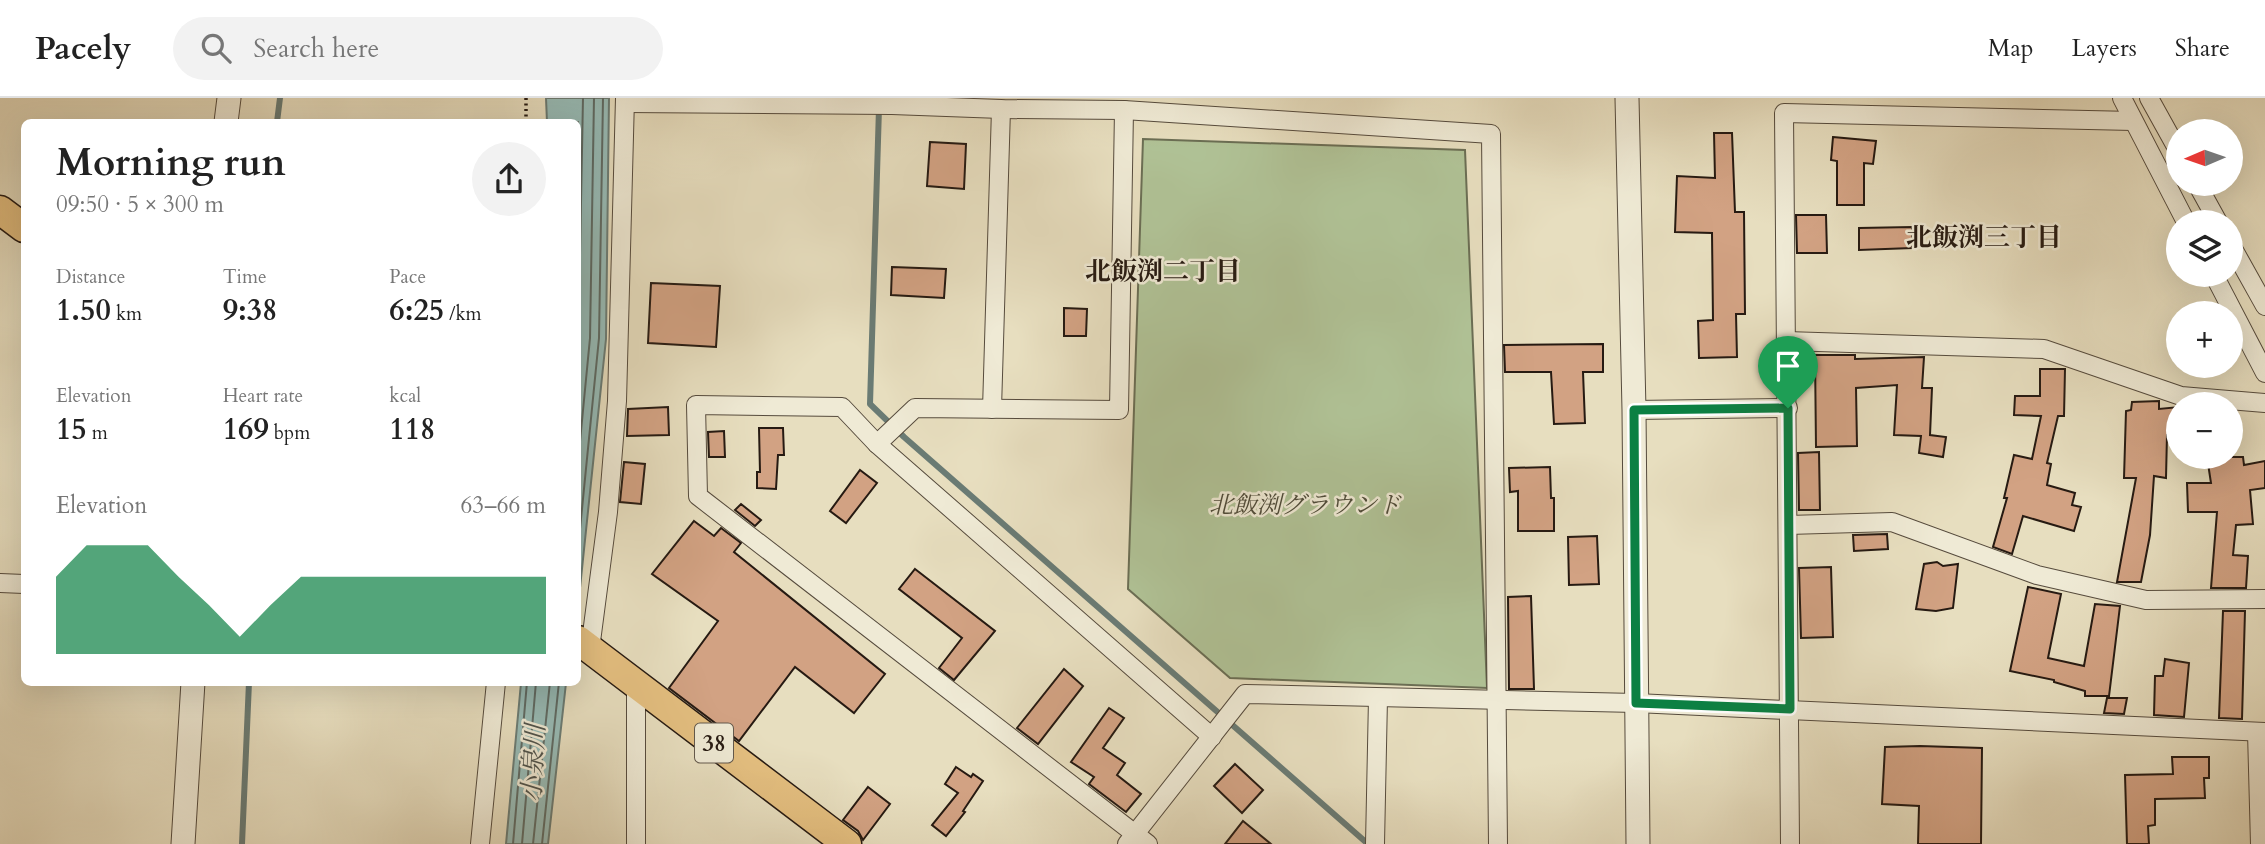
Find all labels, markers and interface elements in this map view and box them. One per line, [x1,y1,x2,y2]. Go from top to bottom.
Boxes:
search box [173,17,663,80]
text: Pacely [35,26,131,71]
icon: search [197,29,235,67]
text: Search here [253,31,379,66]
text: Map [1988,32,2034,65]
text: Layers [2072,32,2137,65]
text: Share [2175,32,2230,65]
north arrow [2166,119,2244,196]
map controls [2166,119,2243,469]
text: Morning run [56,137,286,189]
button: share [472,142,546,216]
text: 09:50 · 5 × 300 m [56,189,224,220]
button: layers [2166,210,2243,287]
district label: 北飯渕三丁目 [1906,220,2062,255]
district label: 北飯渕二丁目 [1085,254,1241,289]
text: Distance [56,264,125,290]
text: Time [223,264,267,290]
text: Pace [389,264,426,290]
text: 1.50 [56,290,111,331]
text: 9:38 [223,290,277,331]
text: 6:25 [389,290,444,331]
text: km [111,301,142,327]
text: /km [444,301,482,327]
button: + [2166,301,2243,378]
pin [1758,336,1818,408]
icon: arrive [1769,347,1807,385]
text: Elevation [56,383,131,409]
text: Heart rate [223,383,303,409]
text: kcal [389,383,421,409]
button: − [2166,392,2243,469]
text: 15 [56,409,87,450]
text: 169 [223,409,269,450]
text: 118 [389,409,435,450]
text: m [87,420,108,446]
text: bpm [269,420,310,446]
park label: 北飯渕グラウンド [1209,489,1402,522]
text: Elevation [56,490,147,521]
text: 63–66 m [461,490,546,521]
water label: 小泉川 [514,720,553,803]
road number: 38 [695,723,733,762]

